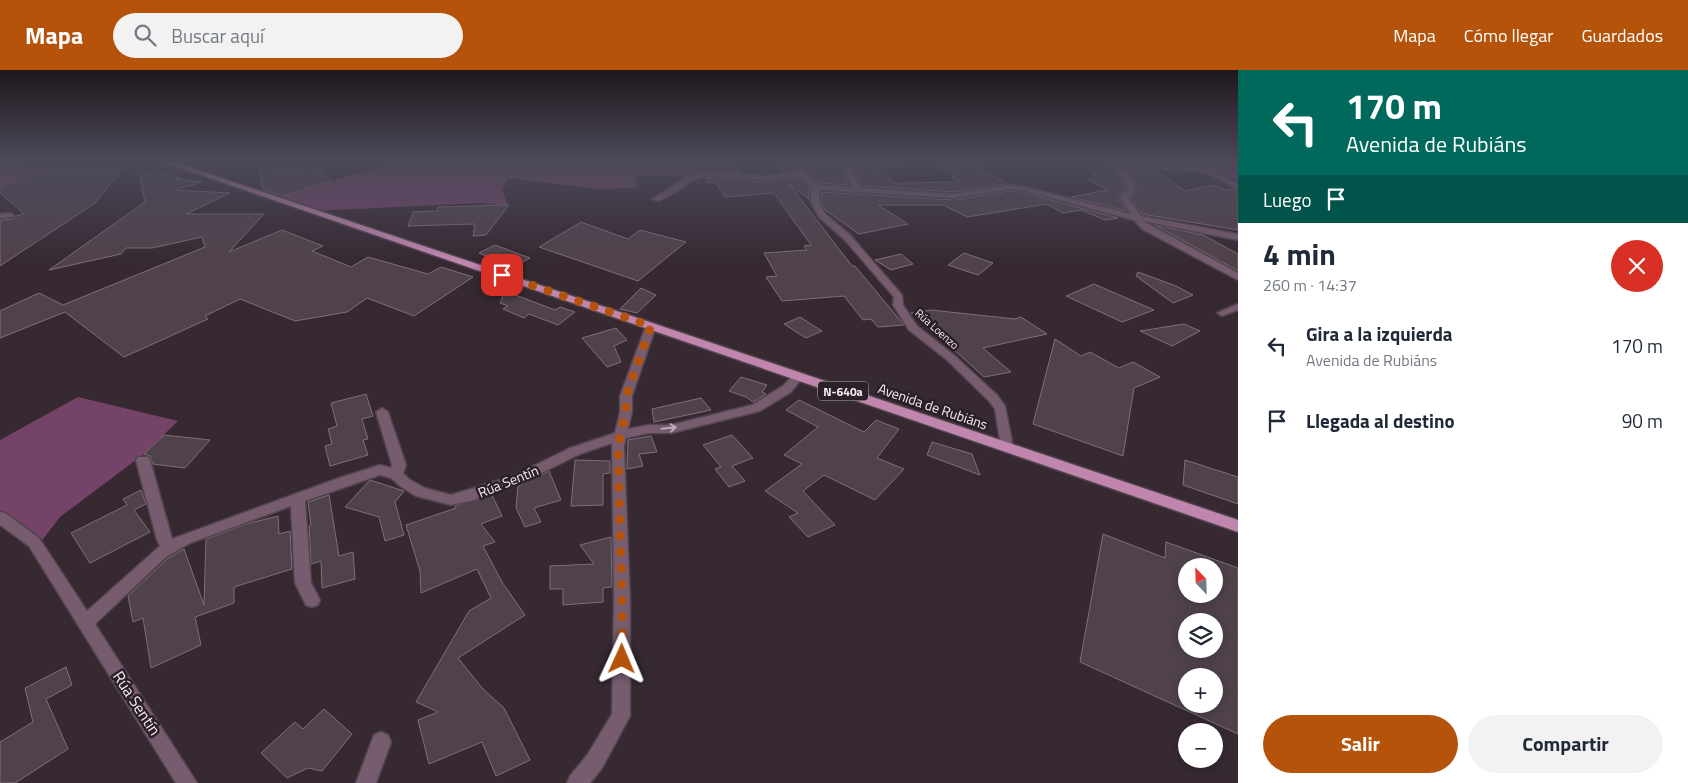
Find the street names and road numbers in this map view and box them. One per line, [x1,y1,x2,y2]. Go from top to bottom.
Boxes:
street label: Rúa Loenzo [912,305,962,353]
street label: Avenida de Rubiáns [875,377,991,435]
road number: N-640a [818,382,868,401]
street label: Rúa Sentín [475,459,541,503]
street label: Rúa Sentín [107,666,167,740]

